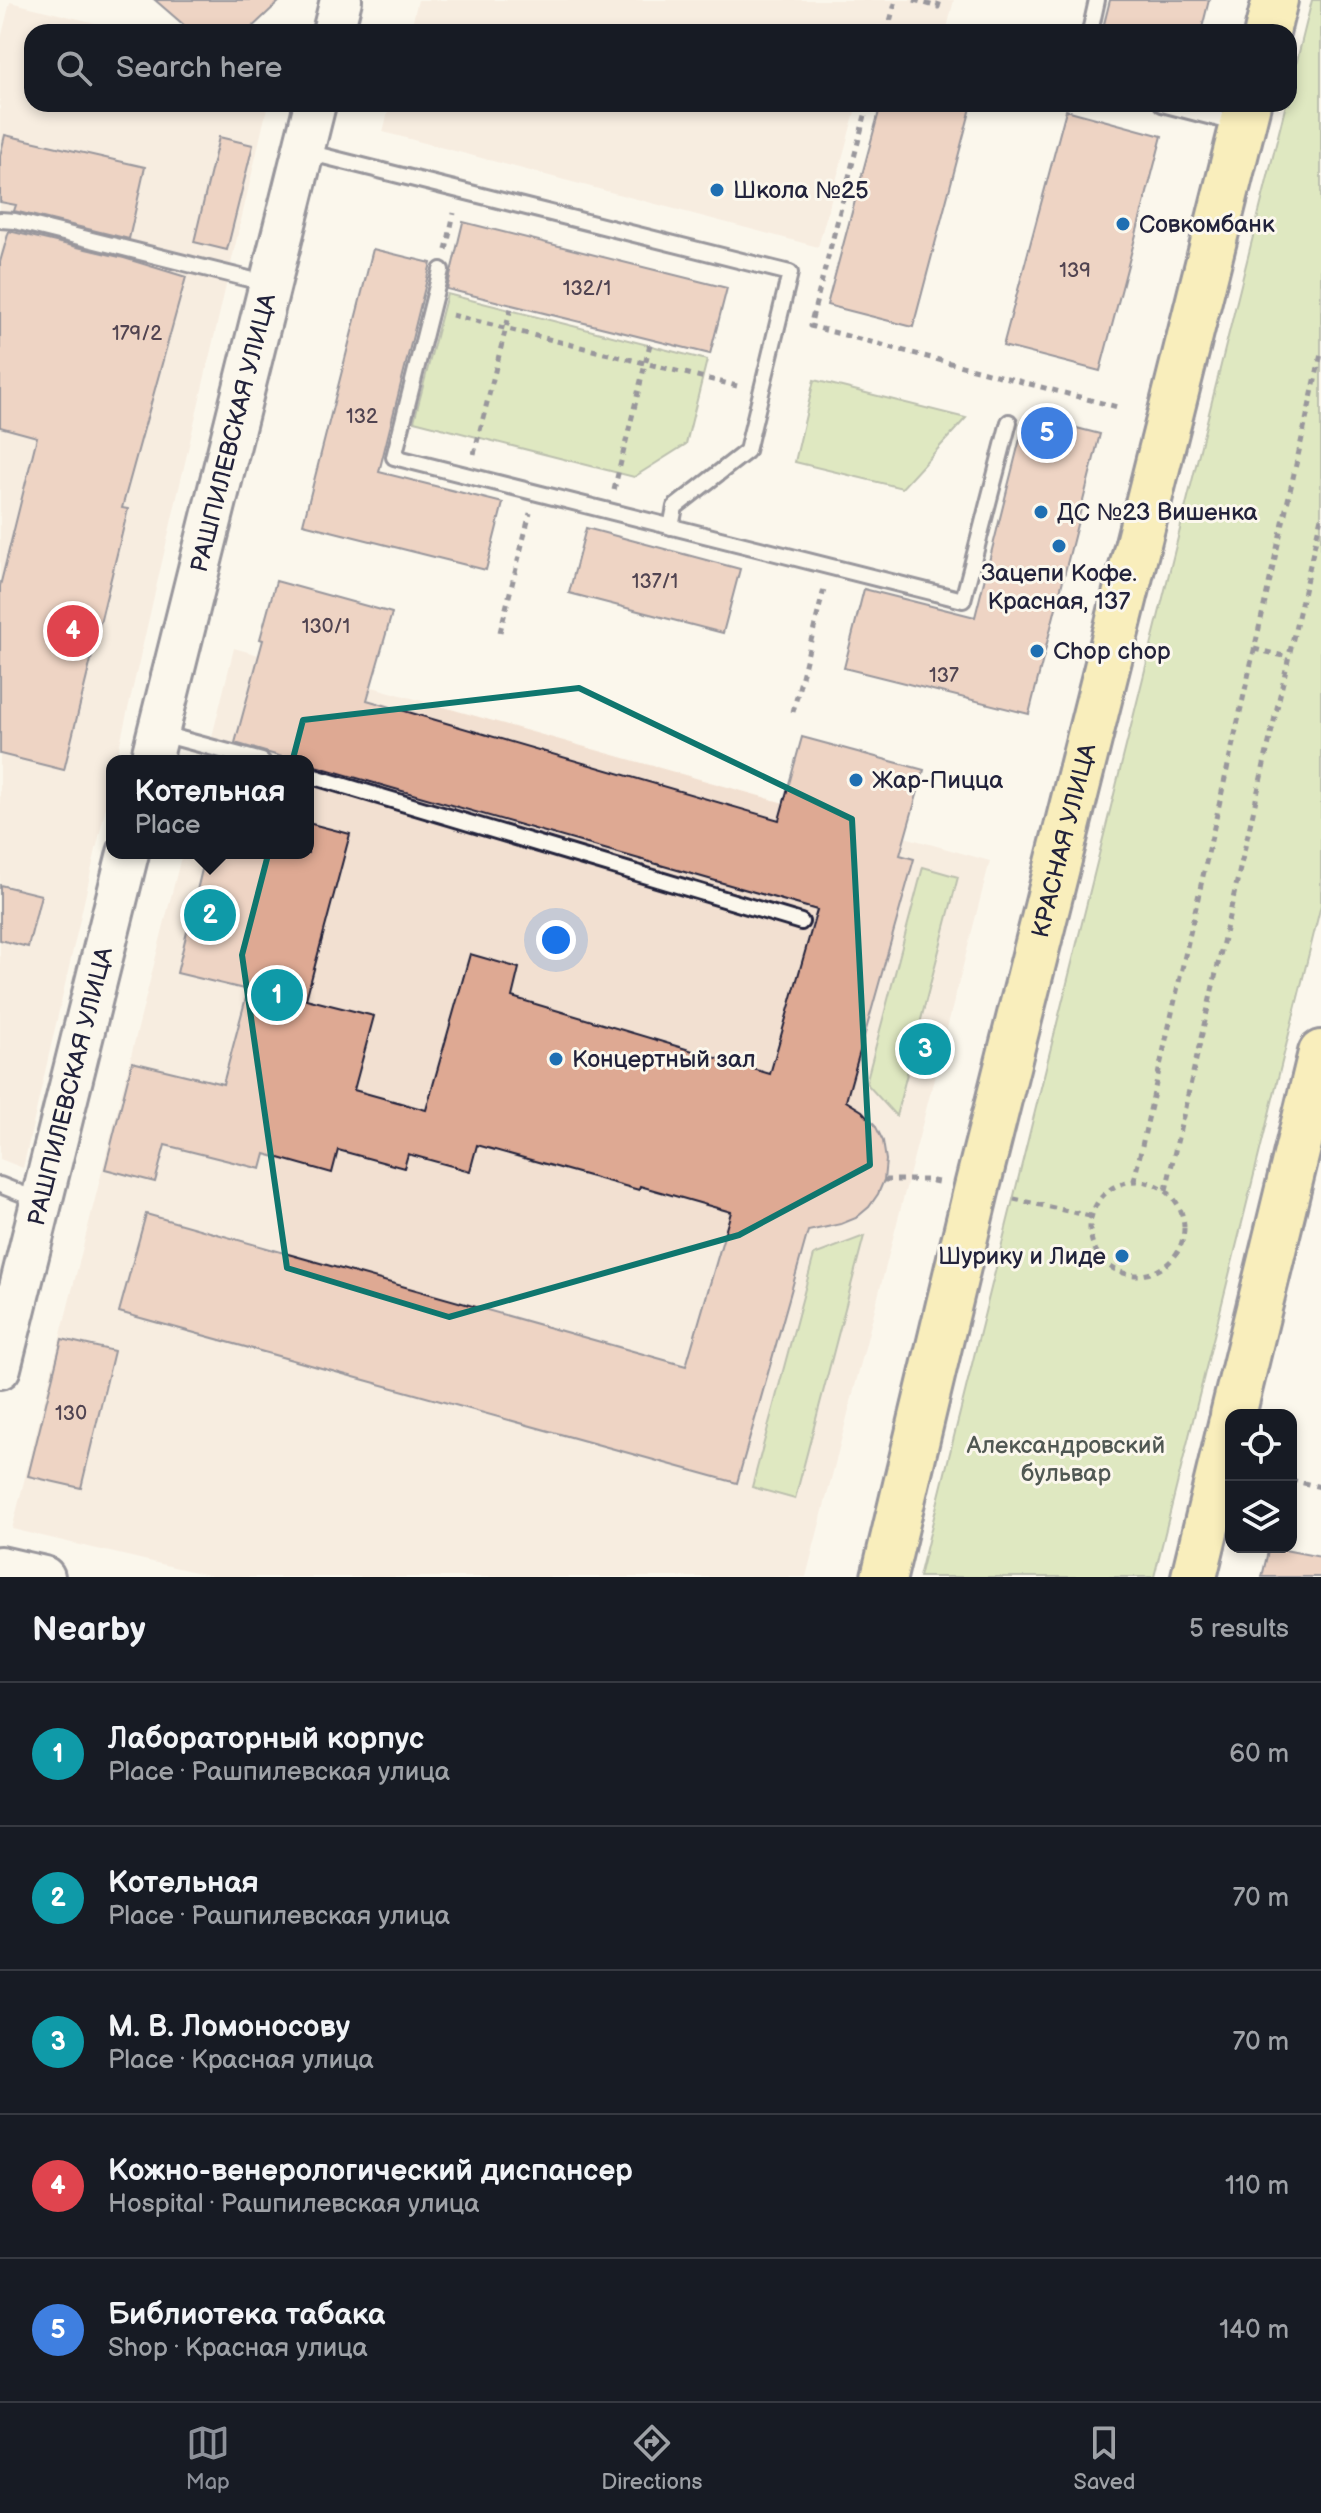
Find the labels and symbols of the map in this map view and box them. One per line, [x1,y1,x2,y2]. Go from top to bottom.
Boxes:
place label: Школа №25 [733,176,869,205]
marker: Школа №25 [708,181,726,199]
place label: Совкомбанк [1139,210,1275,239]
marker: Совкомбанк [1114,215,1132,233]
house number: 139 [1059,259,1091,283]
house number: 132/1 [563,277,611,301]
street label: РАШПИЛЕВСКАЯ УЛИЦА [185,290,282,575]
house number: 179/2 [112,322,162,346]
pin: 5 [1021,403,1073,463]
house number: 132 [346,405,378,429]
place label: ДС №23 Вишенка [1057,498,1258,527]
marker: ДС №23 Вишенка [1032,503,1050,521]
marker: Зацепи Кофе. Красная, 137 [1050,537,1068,555]
place label: Зацепи Кофе. Красная, 137 [981,559,1137,616]
house number: 137/1 [632,570,678,594]
pin: 4 [47,601,99,661]
house number: 130/1 [302,615,350,639]
place label: Chop chop [1053,637,1171,666]
marker: Chop chop [1028,642,1046,660]
house number: 137 [929,664,959,688]
street label: КРАСНАЯ УЛИЦА [1026,740,1102,941]
place label: Жар-Пицца [872,766,1003,795]
marker: Жар-Пицца [847,771,865,789]
pin: 2 [184,885,236,945]
your location [536,920,576,960]
street label: РАШПИЛЕВСКАЯ УЛИЦА [22,944,119,1229]
pin: 1 [251,965,303,1025]
pin: 3 [899,1019,951,1079]
place label: Концертный зал [572,1045,756,1074]
marker: Концертный зал [547,1050,565,1068]
place label: Шурику и Лиде [938,1242,1106,1271]
marker: Шурику и Лиде [1113,1247,1131,1265]
house number: 130 [55,1402,87,1426]
park label: Александровский бульвар [966,1431,1165,1488]

